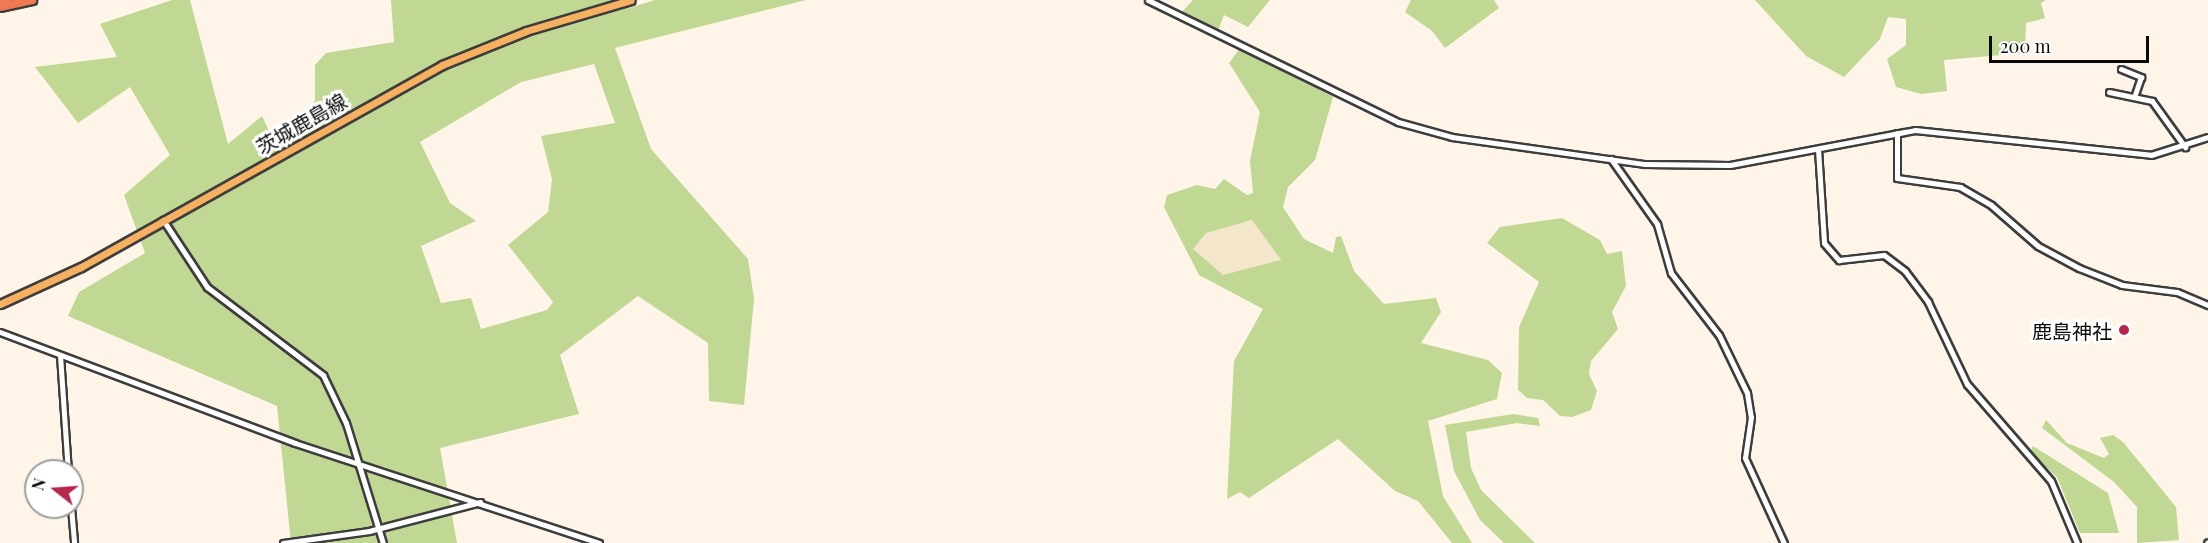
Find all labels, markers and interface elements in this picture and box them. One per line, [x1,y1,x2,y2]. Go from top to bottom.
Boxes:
scale bar [1992,24,2152,62]
text: 200 m [2000,34,2051,58]
street label: 茨城鹿島線 [252,88,350,158]
place label: 鹿島神社 [2032,318,2112,342]
marker: 鹿島神社 [2117,323,2131,337]
north arrow [24,459,84,519]
text: N [26,476,50,493]

